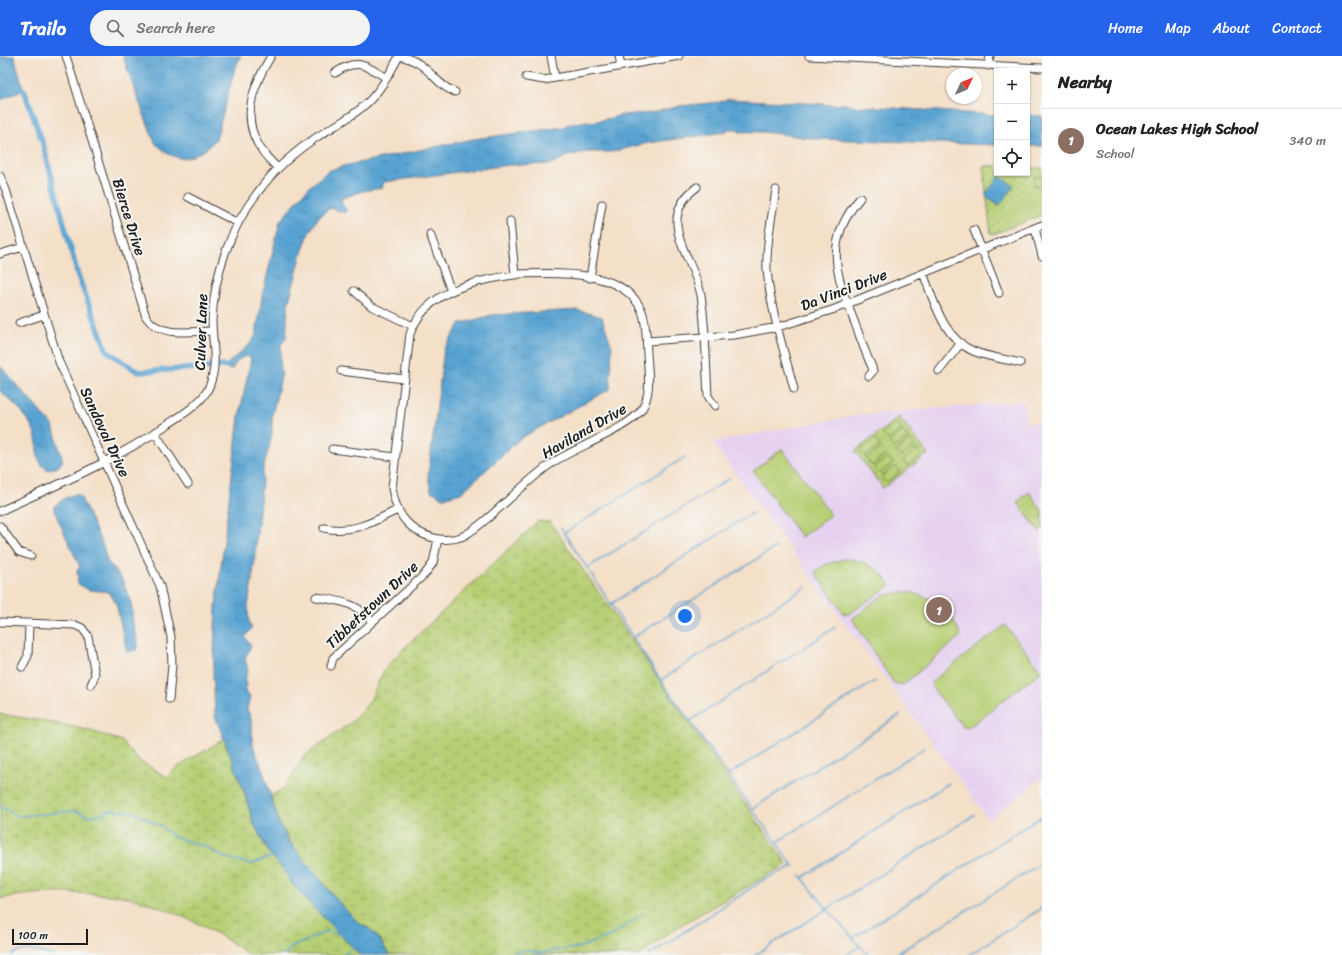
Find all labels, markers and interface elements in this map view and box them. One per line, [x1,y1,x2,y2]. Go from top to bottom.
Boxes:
search box [90,10,370,46]
text: Trailo [20,12,66,45]
text: Search here [136,15,215,41]
text: Home [1108,16,1143,41]
text: Map [1165,16,1191,41]
text: About [1213,16,1250,41]
text: Contact [1272,16,1322,41]
icon: search [104,17,126,39]
text: Nearby [1058,67,1112,97]
north arrow [946,68,982,104]
map controls [994,68,1030,176]
button: + [994,68,1030,104]
button: − [994,104,1030,140]
text: Ocean Lakes High School [1096,116,1258,142]
text: 1 [1068,129,1074,152]
text: 340 m [1289,129,1326,152]
button: locate [994,140,1030,176]
text: School [1096,142,1134,165]
street label: Bierce Drive [105,175,153,259]
street label: Da Vinci Drive [797,261,891,318]
street label: Culver Lane [187,293,215,371]
street label: Sandoval Drive [73,382,137,482]
street label: Haviland Drive [536,396,632,466]
street label: Tibbetstown Drive [319,554,425,655]
pin: 1 [926,595,952,625]
your location [675,606,695,626]
text: 100 m [18,926,48,945]
scale bar [12,927,88,946]

